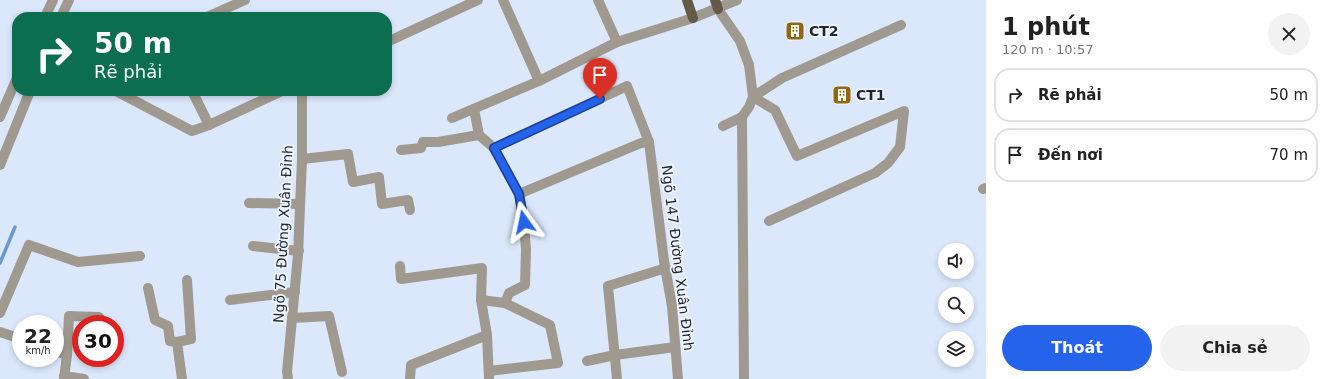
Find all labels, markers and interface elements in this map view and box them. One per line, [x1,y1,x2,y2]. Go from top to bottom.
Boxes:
text: 1 phút [1002,13,1090,41]
button: close [1268,13,1310,55]
building icon: CT2 [784,20,806,42]
place label: CT2 [809,23,839,39]
text: 50 m [94,27,172,60]
icon: right [28,28,80,80]
text: 120 m · 10:57 [1002,42,1093,57]
pin [583,58,617,99]
text: Rẽ phải [94,61,162,82]
icon: arrive [589,64,611,86]
building icon: CT1 [831,84,853,106]
icon: right [1004,84,1026,106]
text: Rẽ phải [1038,86,1102,104]
text: 50 m [1270,86,1308,104]
place label: CT1 [856,87,886,103]
icon: arrive [1004,144,1026,166]
street label: Ngõ 75 Đường Xuân Đỉnh [270,145,296,323]
text: Đến nơi [1038,146,1103,164]
text: 70 m [1270,146,1308,164]
street label: Ngõ 147 Đường Xuân Đỉnh [659,164,697,352]
position arrow [503,201,545,243]
map controls [938,243,974,367]
button: sound [938,243,974,279]
button: search [938,287,974,323]
speed limit sign: 30 [72,315,124,367]
text: 22 [24,324,52,348]
button: Thoát [1002,325,1152,371]
button: Chia sẻ [1160,325,1310,371]
button: layers [938,331,974,367]
text: km/h [25,345,51,356]

